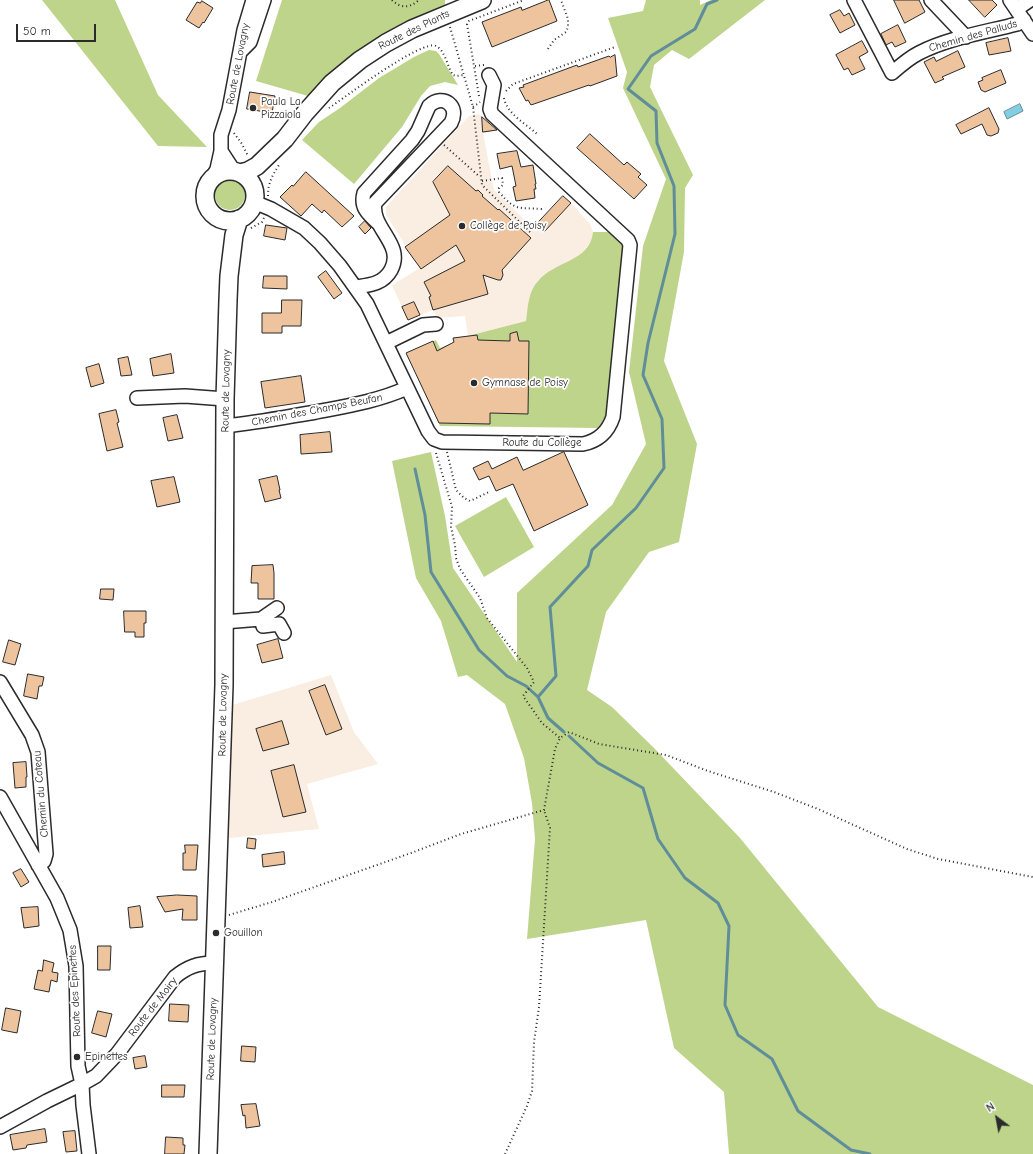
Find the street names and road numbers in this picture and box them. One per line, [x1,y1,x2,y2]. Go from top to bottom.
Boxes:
street label: Route des Plants [376,7,452,53]
street label: Chemin des Palluds [927,17,1019,55]
street label: Route de Lovagny [224,22,252,106]
street label: Route de Lovagny [219,349,233,433]
street label: Chemin des Champs Beufan [250,391,384,429]
street label: Route du Collège [502,436,582,450]
street label: Route de Lovagny [216,673,230,757]
street label: Chemin du Coteau [31,750,51,838]
street label: Route des Epinettes [66,945,84,1037]
street label: Route de Moiry [126,975,180,1039]
street label: Route de Lovagny [204,997,220,1081]

